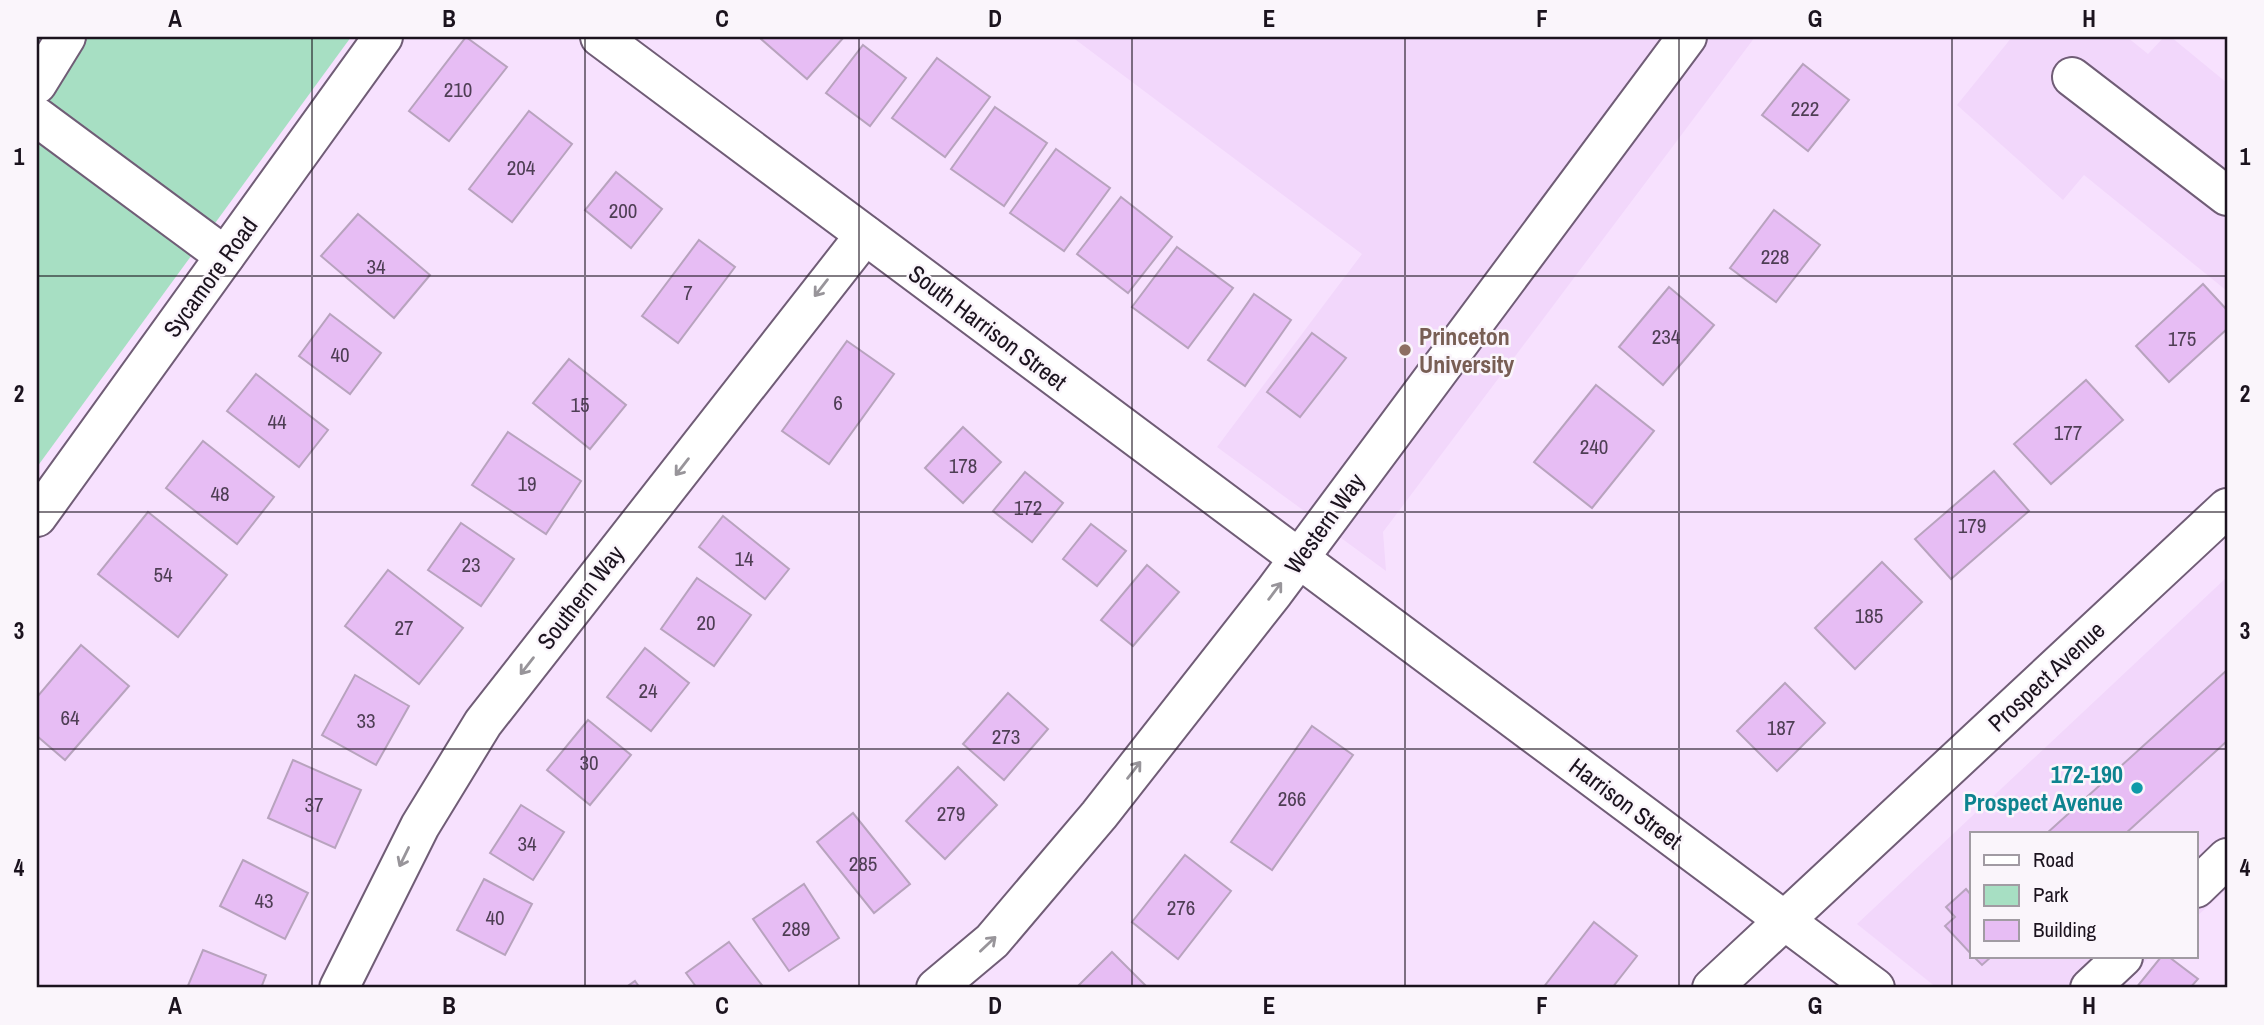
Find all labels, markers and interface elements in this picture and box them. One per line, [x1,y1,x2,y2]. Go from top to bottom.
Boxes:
text: A [168,3,182,34]
text: B [442,3,456,34]
text: C [715,3,729,34]
text: D [988,3,1002,34]
text: E [1263,3,1275,34]
text: F [1536,3,1548,34]
text: G [1808,3,1822,34]
text: H [2082,3,2096,34]
house number: 210 [444,75,472,104]
house number: 222 [1791,94,1819,123]
text: 1 [14,141,25,172]
text: 1 [2240,141,2251,172]
house number: 204 [507,153,536,182]
house number: 200 [609,196,637,225]
street label: Sycamore Road [156,211,264,343]
house number: 228 [1761,242,1789,271]
house number: 34 [366,252,386,281]
street label: South Harrison Street [902,257,1074,397]
house number: 7 [683,278,693,307]
one-way arrow [814,278,829,296]
place label: Princeton University [1419,320,1514,380]
house number: 234 [1652,322,1681,351]
house number: 175 [2168,324,2196,353]
house number: 40 [330,340,350,369]
marker: Princeton University [1397,342,1413,358]
text: 2 [14,378,24,409]
text: 2 [2240,378,2250,409]
house number: 6 [833,388,843,417]
house number: 15 [570,390,590,419]
house number: 44 [267,407,287,436]
house number: 177 [2054,418,2082,447]
house number: 240 [1580,432,1608,461]
house number: 178 [949,451,977,480]
one-way arrow [674,458,689,476]
street label: Western Way [1277,466,1371,580]
house number: 19 [517,469,537,498]
house number: 48 [210,479,230,508]
house number: 172 [1014,493,1042,522]
house number: 179 [1958,511,1986,540]
street label: Southern Way [529,538,631,656]
house number: 14 [734,544,754,573]
house number: 23 [461,550,481,579]
house number: 54 [153,560,173,589]
one-way arrow [1267,582,1282,600]
house number: 185 [1855,601,1883,630]
house number: 20 [696,608,716,637]
house number: 27 [394,613,414,642]
street label: Prospect Avenue [1981,614,2111,738]
text: 3 [14,615,24,646]
text: 3 [2240,615,2250,646]
one-way arrow [519,656,534,675]
house number: 24 [638,676,658,705]
house number: 64 [60,703,80,732]
house number: 33 [356,706,376,735]
house number: 187 [1767,713,1795,742]
house number: 273 [992,722,1020,751]
house number: 30 [579,748,599,777]
street label: Harrison Street [1563,750,1689,856]
place label: 172-190 Prospect Avenue [1964,758,2123,818]
one-way arrow [1127,761,1142,779]
marker: 172-190 Prospect Avenue [2129,780,2145,796]
house number: 266 [1278,784,1306,813]
house number: 37 [304,790,324,819]
house number: 279 [937,799,965,828]
house number: 34 [517,829,537,858]
legend [1970,832,2198,958]
text: Road [2033,845,2074,874]
one-way arrow [397,846,411,867]
house number: 285 [849,849,877,878]
text: 4 [14,852,25,883]
text: 4 [2240,852,2251,883]
text: Park [2033,880,2069,909]
house number: 43 [254,886,274,915]
house number: 276 [1167,893,1195,922]
house number: 40 [485,903,505,932]
house number: 289 [782,914,810,943]
text: Building [2033,915,2097,944]
one-way arrow [979,935,996,952]
text: A [168,990,182,1021]
text: B [442,990,456,1021]
text: C [715,990,729,1021]
text: D [988,990,1002,1021]
text: E [1263,990,1275,1021]
text: F [1536,990,1548,1021]
text: G [1808,990,1822,1021]
text: H [2082,990,2096,1021]

